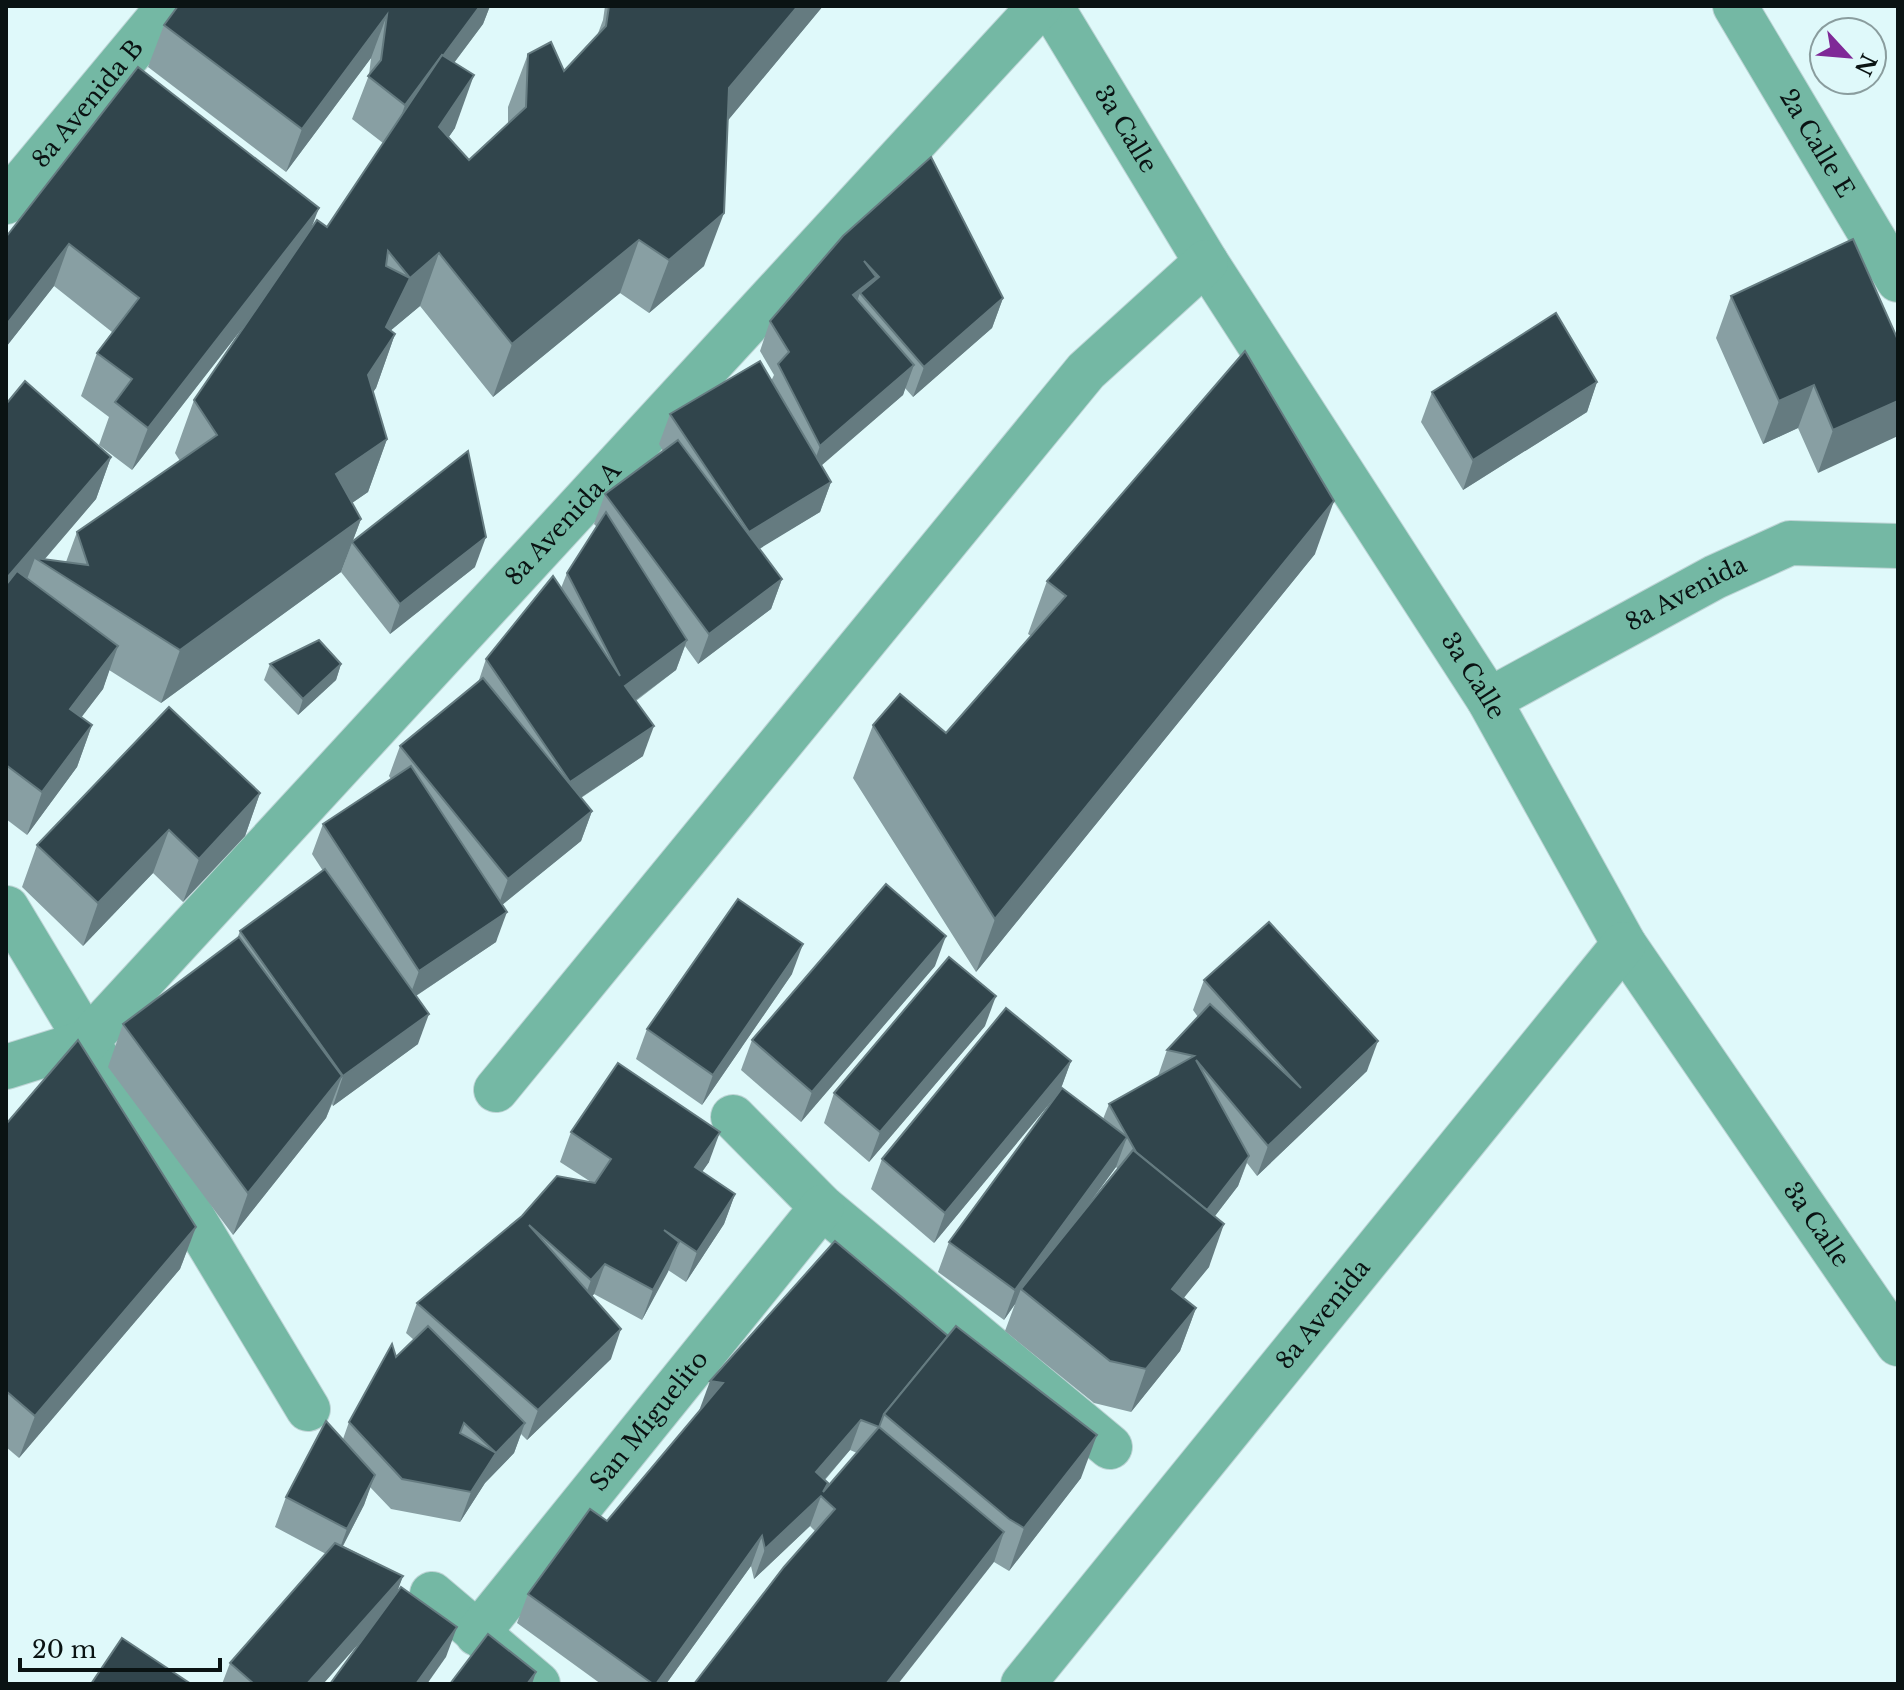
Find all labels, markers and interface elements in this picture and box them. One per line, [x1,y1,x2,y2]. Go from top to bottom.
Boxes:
north arrow [1808,16,1888,96]
street label: 8a Avenida B [26,33,149,173]
text: N [1849,49,1882,80]
street label: 3a Calle [1089,80,1163,178]
street label: 2a Calle E [1774,84,1861,203]
street label: 8a Avenida A [499,456,627,591]
street label: 8a Avenida [1620,549,1752,637]
street label: 3a Calle [1435,627,1512,724]
street label: 3a Calle [1778,1176,1856,1273]
street label: 8a Avenida [1270,1253,1376,1375]
street label: San Miguelito [584,1345,714,1496]
scale bar [20,1622,220,1672]
text: 20 m [32,1635,97,1664]

